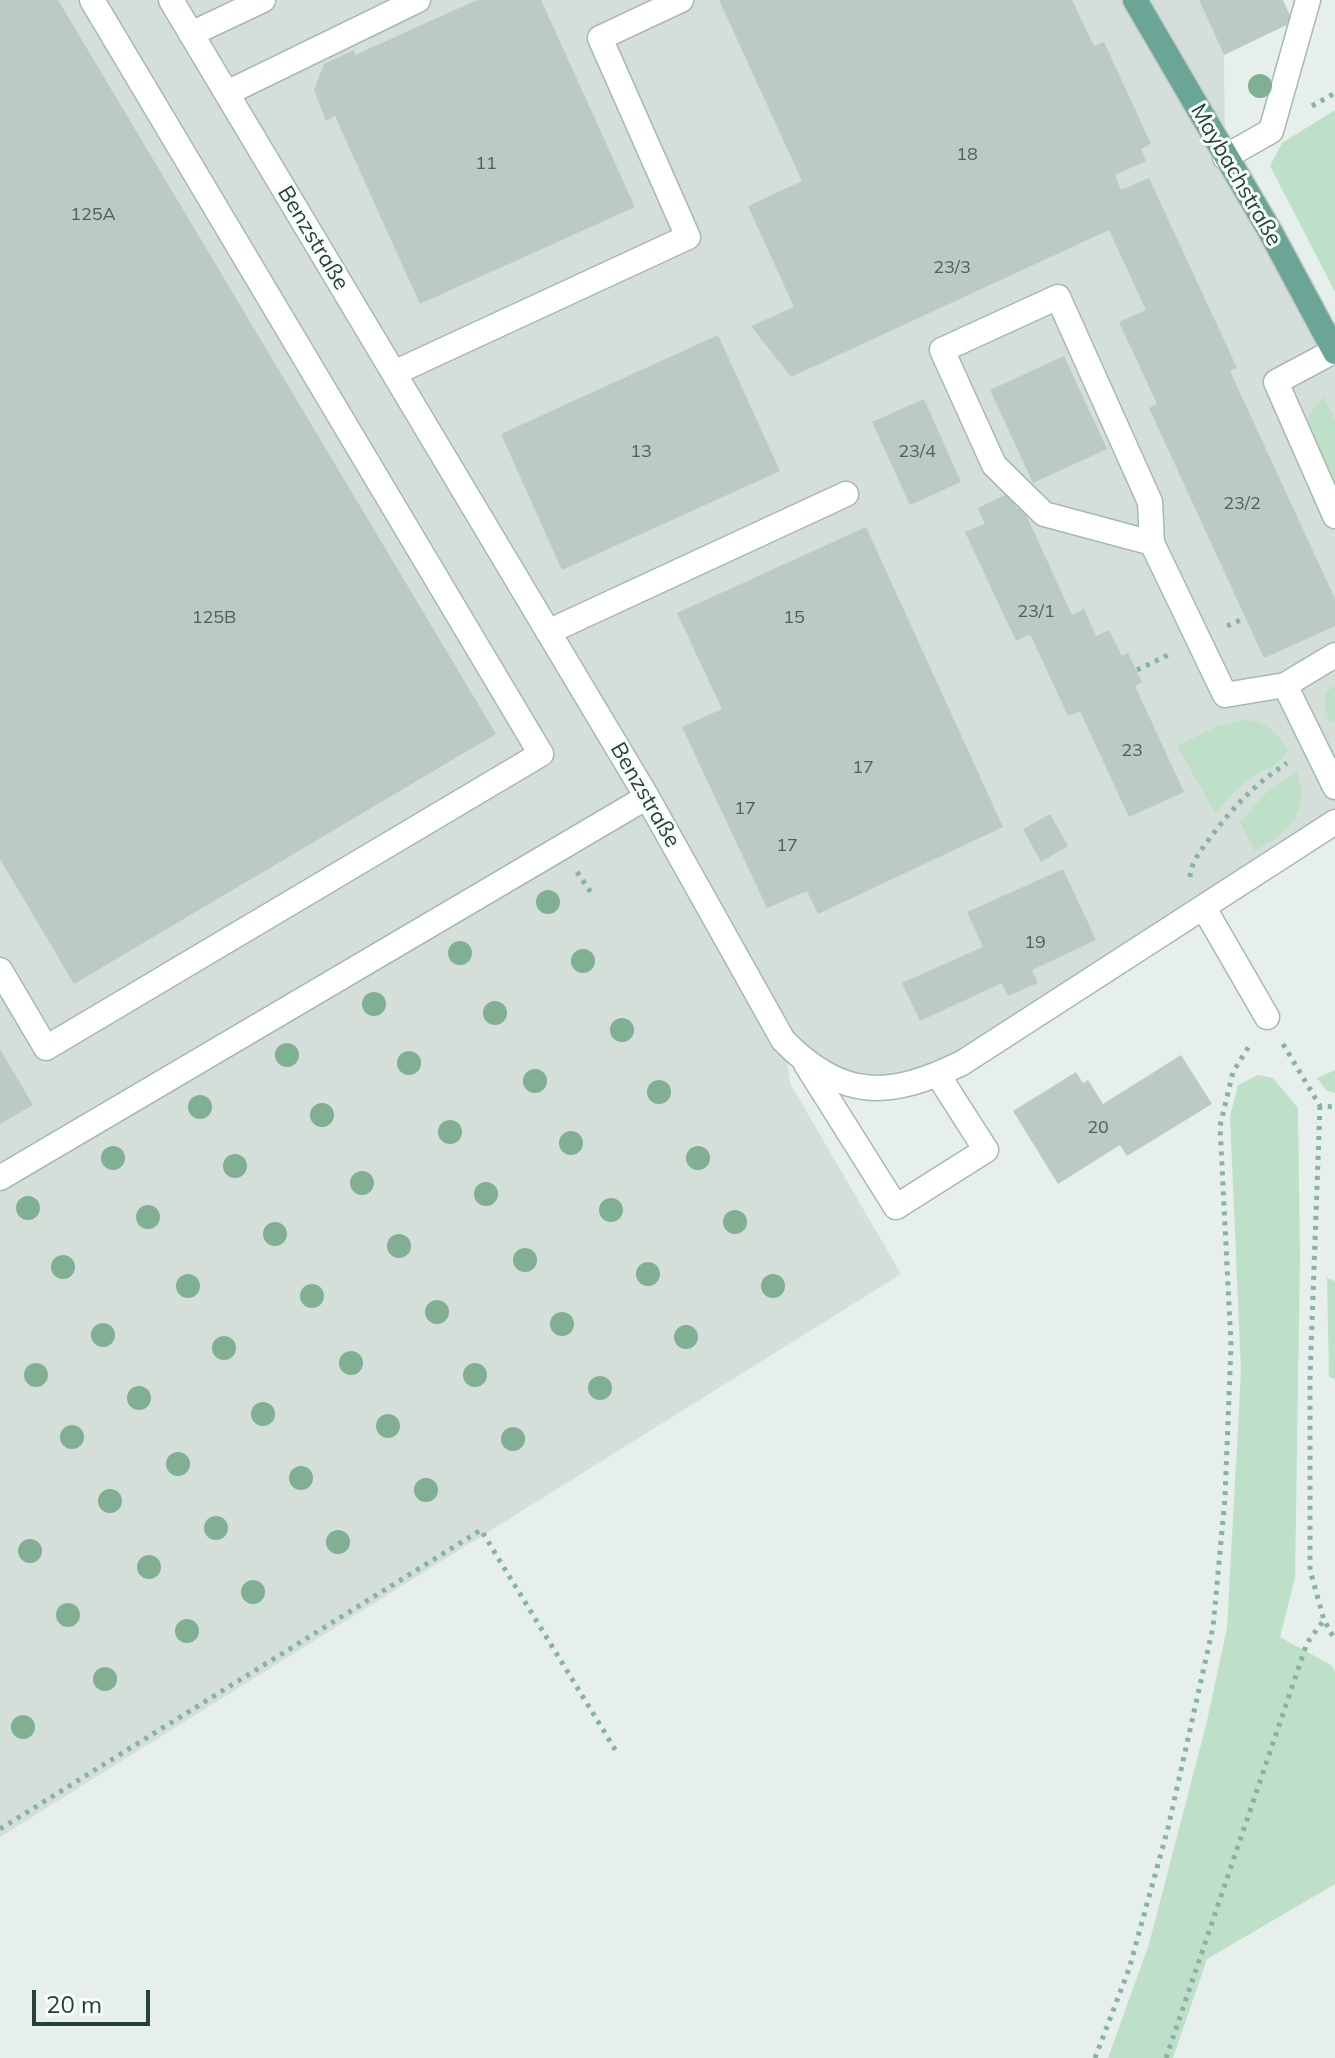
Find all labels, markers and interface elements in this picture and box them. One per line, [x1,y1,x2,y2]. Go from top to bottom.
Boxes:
street label: Maybachstraße [1185,99,1287,251]
house number: 18 [956,144,978,166]
house number: 11 [475,153,497,175]
street label: Benzstraße [272,181,354,295]
house number: 125A [70,204,116,226]
house number: 23/3 [933,257,971,279]
house number: 13 [630,441,652,463]
house number: 23/4 [898,441,936,463]
house number: 23/2 [1223,493,1261,515]
house number: 23/1 [1017,601,1055,623]
house number: 125B [192,607,236,629]
house number: 15 [783,607,805,629]
street label: Benzstraße [604,738,686,852]
house number: 23 [1121,740,1143,762]
house number: 17 [852,757,874,779]
house number: 17 [734,798,756,820]
house number: 17 [776,835,798,857]
house number: 19 [1024,932,1046,954]
house number: 20 [1087,1117,1109,1139]
scale bar [36,1974,154,2024]
text: 20 m [46,1989,102,2019]

